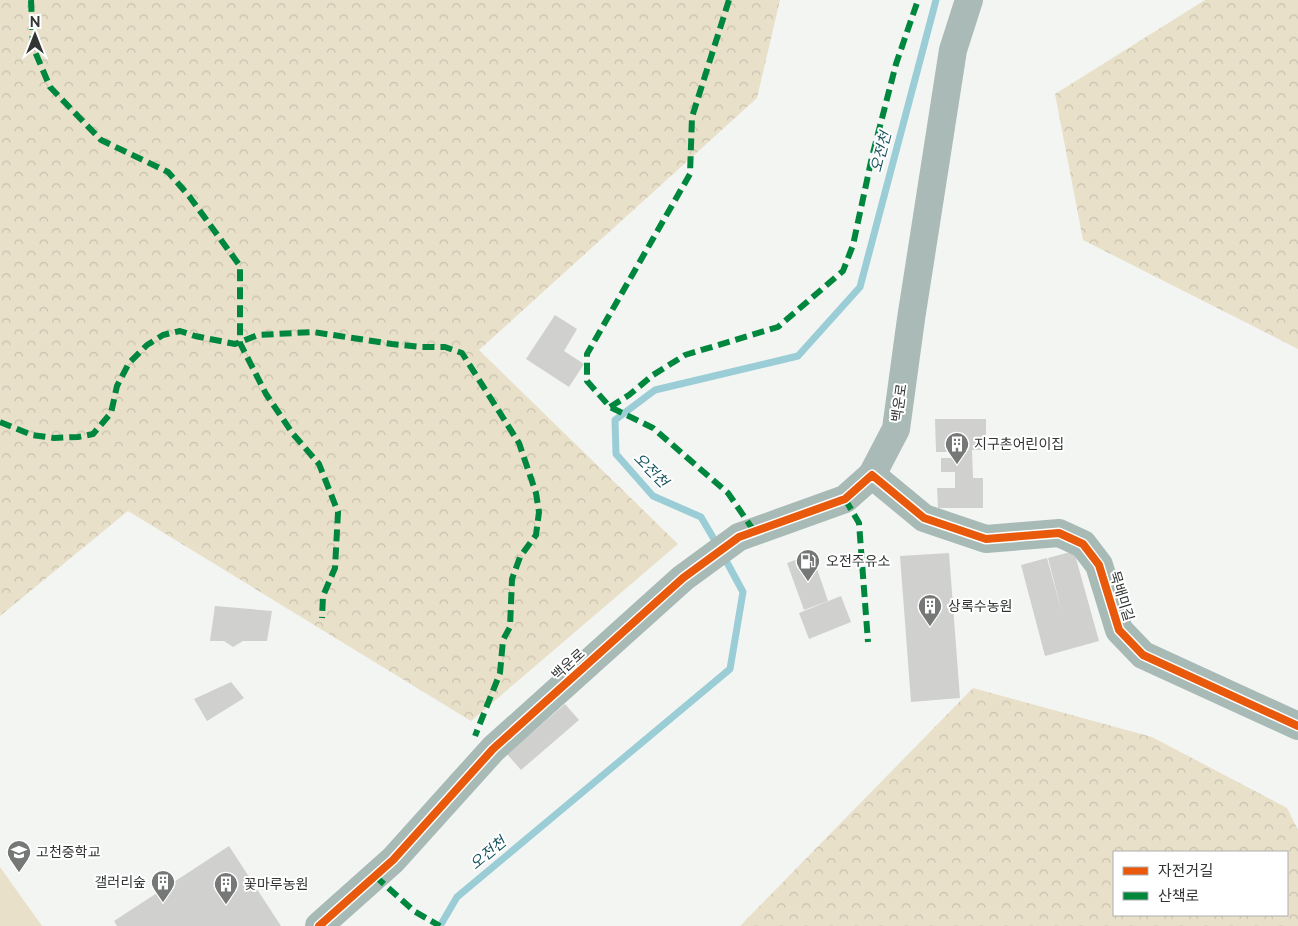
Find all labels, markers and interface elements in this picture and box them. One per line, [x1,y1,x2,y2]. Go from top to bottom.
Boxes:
north arrow [10,10,60,60]
text: N [30,14,40,30]
water label: 오전천 [867,128,896,174]
street label: 백운로 [888,383,910,423]
building icon: 지구촌어린이집 [944,431,970,465]
place label: 지구촌어린이집 [974,436,1064,452]
water label: 오전천 [630,449,674,493]
fuel station icon: 오전주유소 [795,548,821,582]
place label: 오전주유소 [826,553,891,569]
street label: 묵배미길 [1107,569,1137,623]
building icon: 상록수농원 [917,593,943,627]
place label: 상록수농원 [948,598,1012,614]
street label: 백운로 [548,645,588,683]
water label: 오전천 [466,831,511,873]
school or university icon: 고천중학교 [6,839,32,873]
place label: 고천중학교 [36,844,101,860]
legend [1113,851,1288,916]
text: 자전거길 [1158,862,1213,880]
building icon: 갤러리숲 [150,869,176,903]
building icon: 꽃마루농원 [213,871,239,905]
place label: 갤러리숲 [94,874,146,890]
place label: 꽃마루농원 [244,876,308,892]
text: 산책로 [1158,887,1199,905]

